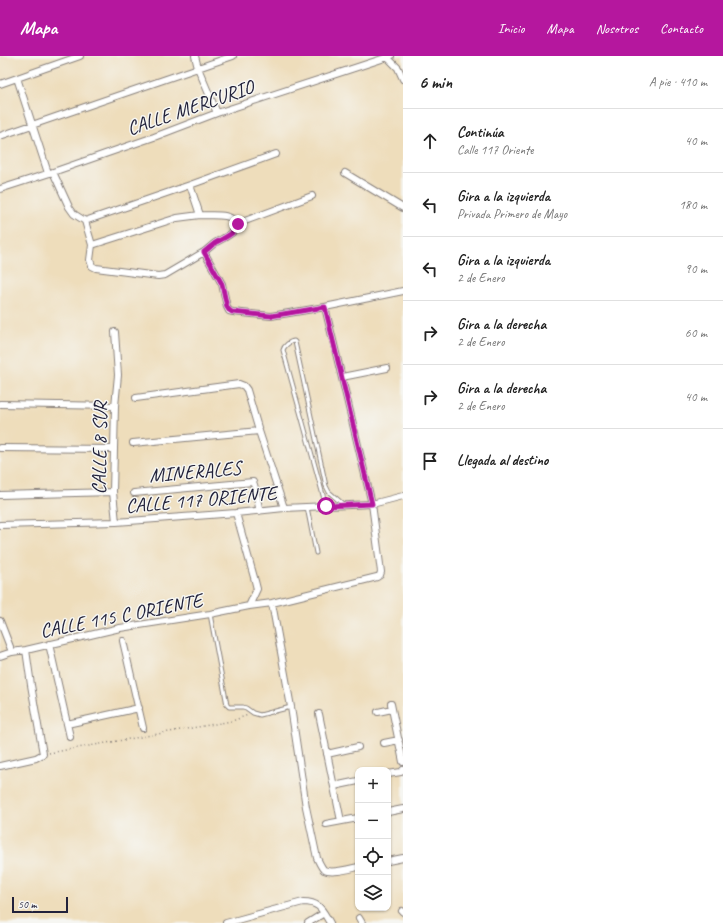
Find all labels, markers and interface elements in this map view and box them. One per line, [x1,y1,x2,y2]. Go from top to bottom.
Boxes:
text: Mapa [20,16,57,40]
text: Inicio [498,20,525,37]
text: Mapa [547,20,574,37]
text: Nosotros [596,20,638,37]
text: Contacto [660,20,703,37]
text: 6 min [419,72,452,93]
street label: CALLE MERCURIO [124,73,259,141]
text: A pie · 410 m [649,74,707,90]
text: Continúa [457,123,504,142]
icon: ahead [419,130,441,152]
text: 40 m [685,133,707,149]
text: Calle 117 Oriente [457,142,534,158]
text: Gira a la izquierda [457,187,550,206]
icon: left [419,194,441,216]
text: 180 m [679,197,707,213]
text: Privada Primero de Mayo [457,206,567,222]
route end [229,215,247,233]
text: Gira a la izquierda [457,251,550,270]
icon: left [419,258,441,280]
text: 90 m [685,261,707,277]
text: 2 de Enero [457,270,505,286]
text: Gira a la derecha [457,315,546,334]
icon: right [419,322,441,344]
text: 60 m [685,325,707,341]
text: 2 de Enero [457,334,505,350]
text: Gira a la derecha [457,379,546,398]
icon: right [419,386,441,408]
text: 40 m [685,389,707,405]
text: 2 de Enero [457,398,505,414]
street label: CALLE 8 SUR [86,399,113,495]
icon: arrive [419,450,441,472]
text: Llegada al destino [457,451,548,470]
street label: MINERALES [148,455,244,488]
street label: CALLE 117 ORIENTE [125,480,280,519]
route start [317,497,335,515]
street label: CALLE 115 C ORIENTE [38,587,207,643]
map controls [355,767,391,911]
button: + [355,767,391,803]
button: − [355,803,391,839]
button: locate [355,839,391,875]
button: layers [355,875,391,911]
scale bar [12,895,68,914]
text: 50 m [18,897,37,911]

